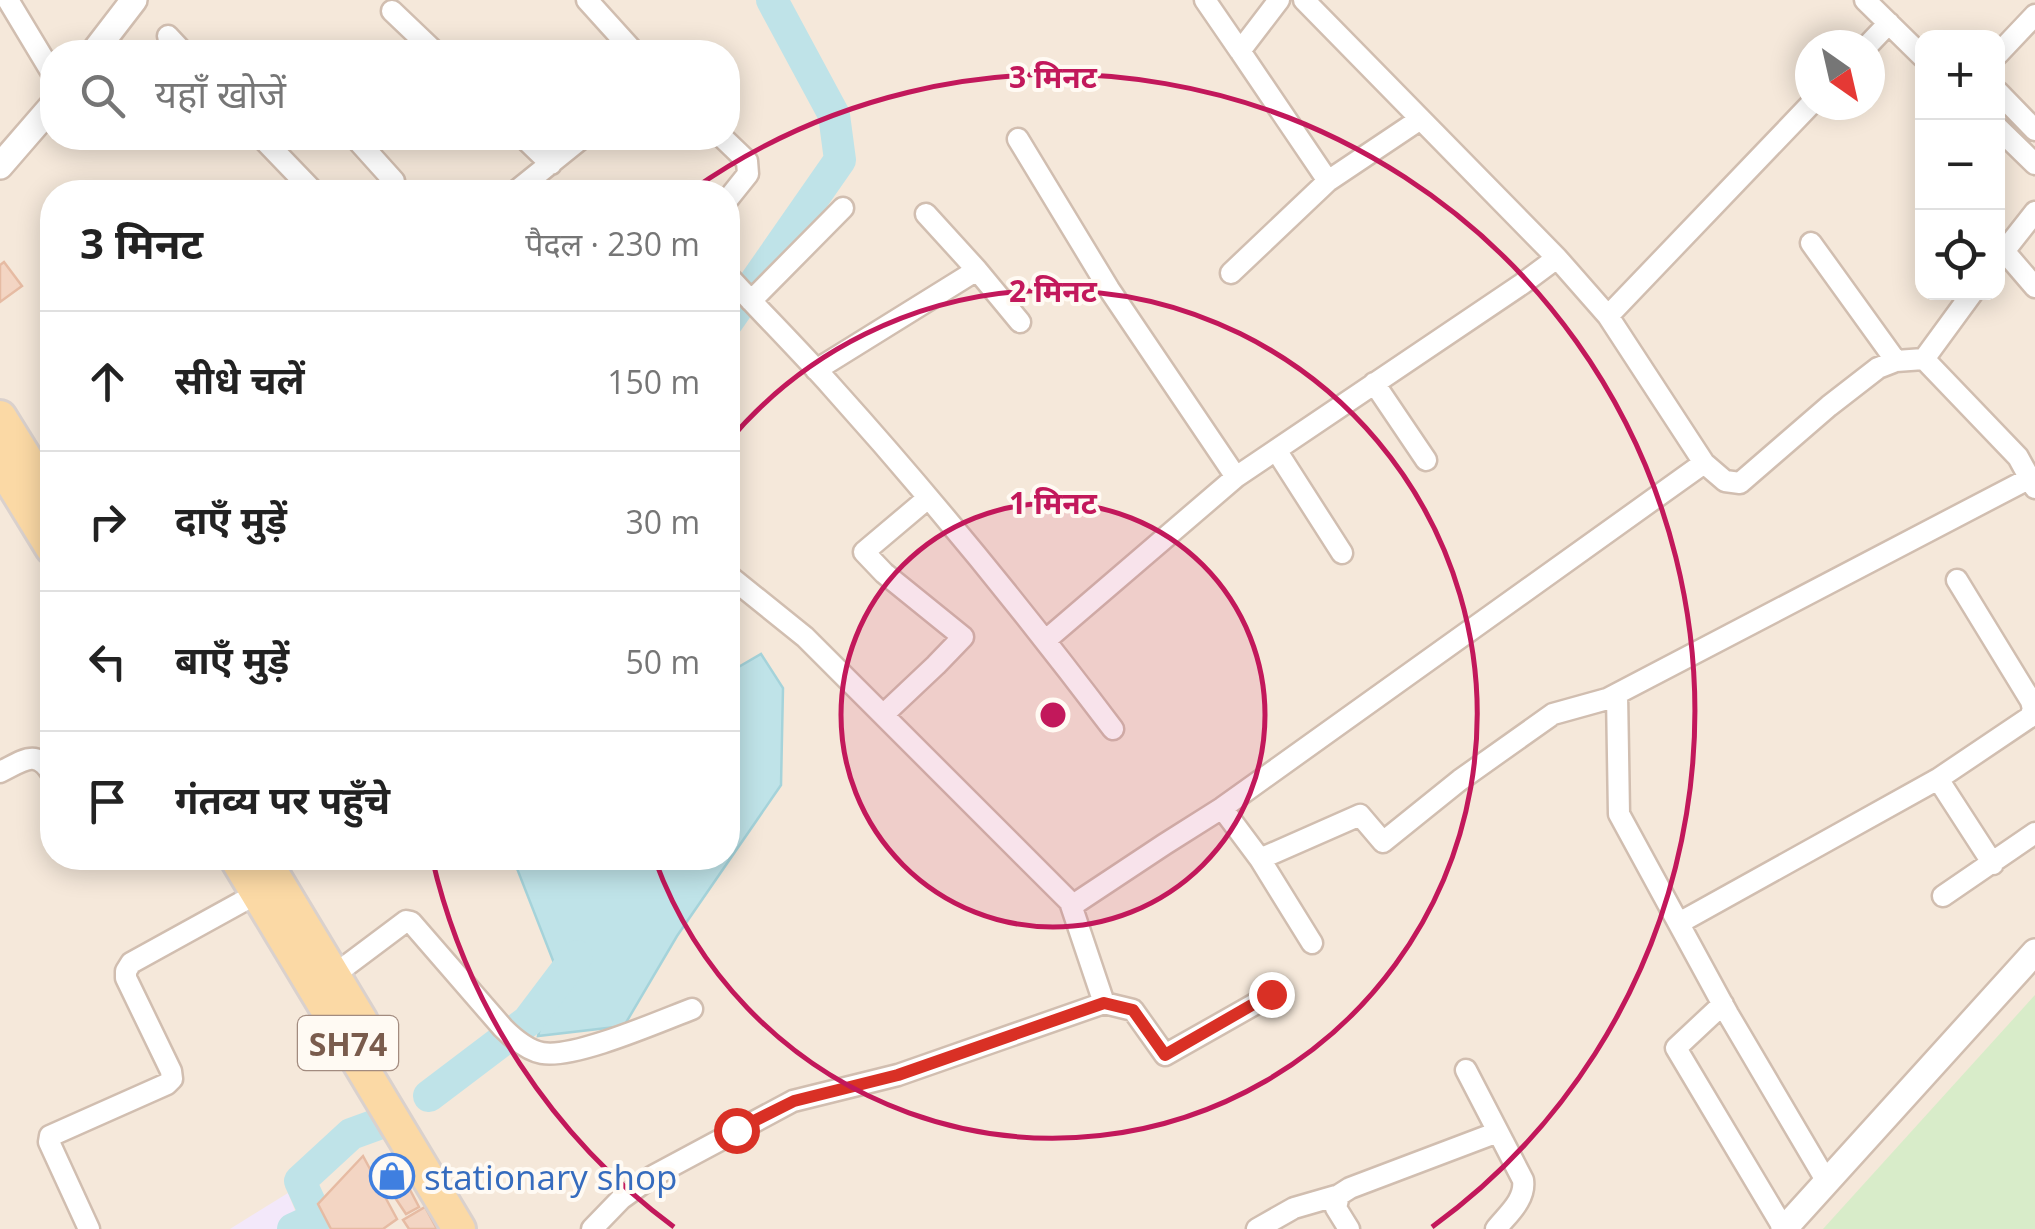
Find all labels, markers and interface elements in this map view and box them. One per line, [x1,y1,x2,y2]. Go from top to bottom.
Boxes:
north arrow [1795,30,1885,120]
map controls [1915,30,2005,300]
button: + [1915,30,2005,120]
search box [40,40,740,150]
text: 3 मिनट [1009,56,1098,97]
text: यहाँ खोजें [155,67,286,119]
icon: search [75,68,130,123]
button: − [1915,120,2005,210]
button: locate [1915,210,2005,300]
text: 3 मिनट [80,214,203,271]
text: पैदल · 230 m [525,222,700,265]
text: 2 मिनट [1009,270,1098,311]
text: सीधे चलें [175,353,305,405]
icon: ahead [80,354,135,409]
text: 150 m [607,360,700,403]
text: 1 मिनट [1009,482,1098,523]
text: दाएँ मुड़ें [175,493,287,545]
icon: right [80,494,135,549]
text: 30 m [625,500,700,543]
text: बाएँ मुड़ें [175,633,289,685]
icon: left [80,634,135,689]
text: 50 m [625,640,700,683]
centre of rings [1035,697,1071,733]
text: गंतव्य पर पहुँचे [175,773,390,825]
icon: arrive [80,774,135,829]
route end [1249,972,1295,1018]
road number: SH74 [298,1016,398,1070]
route start [714,1108,760,1154]
shop icon: stationary shop [369,1153,415,1199]
place label: stationary shop [424,1153,677,1200]

